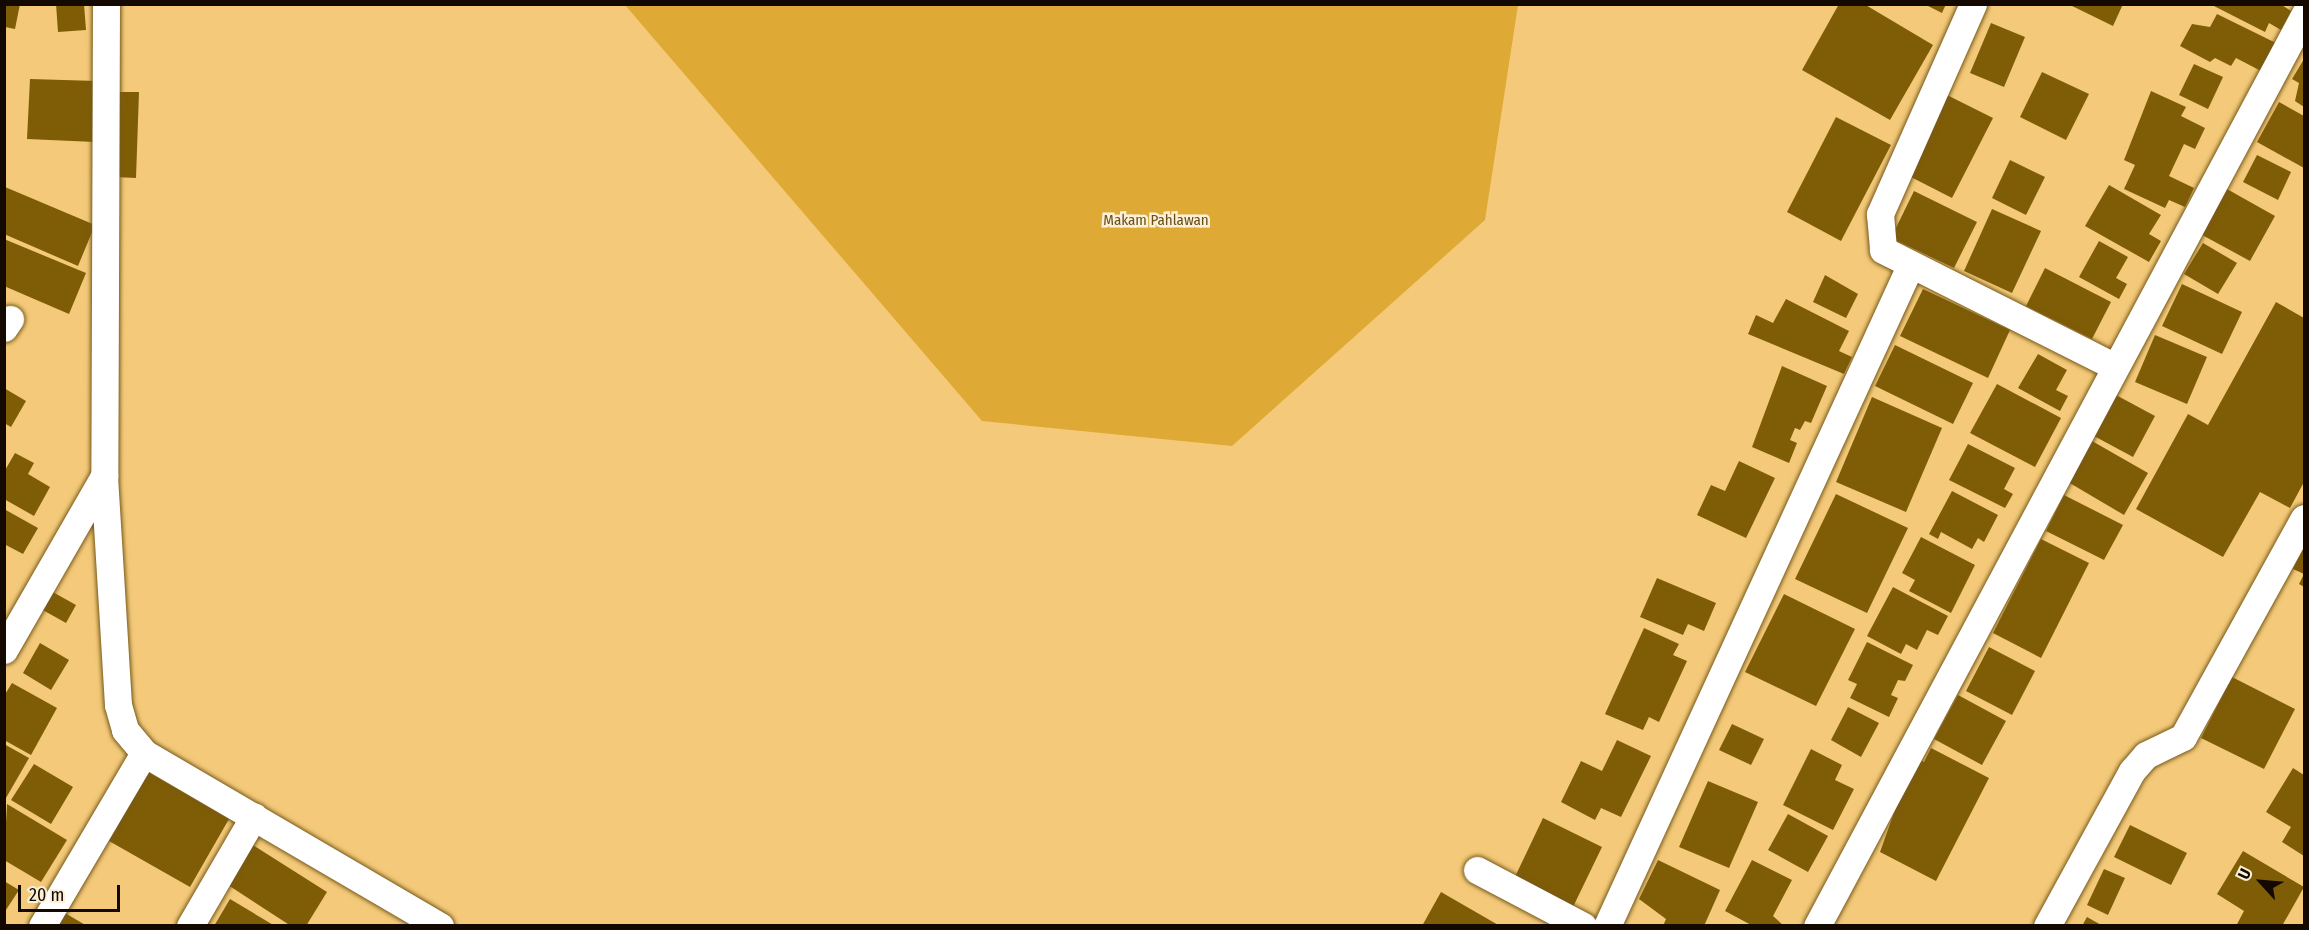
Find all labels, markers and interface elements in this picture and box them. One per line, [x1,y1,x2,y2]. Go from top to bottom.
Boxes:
park label: Makam Pahlawan [1103,212,1209,230]
north arrow [2231,852,2291,912]
text: U [2234,865,2255,882]
scale bar [21,873,123,911]
text: 20 m [29,884,64,906]

